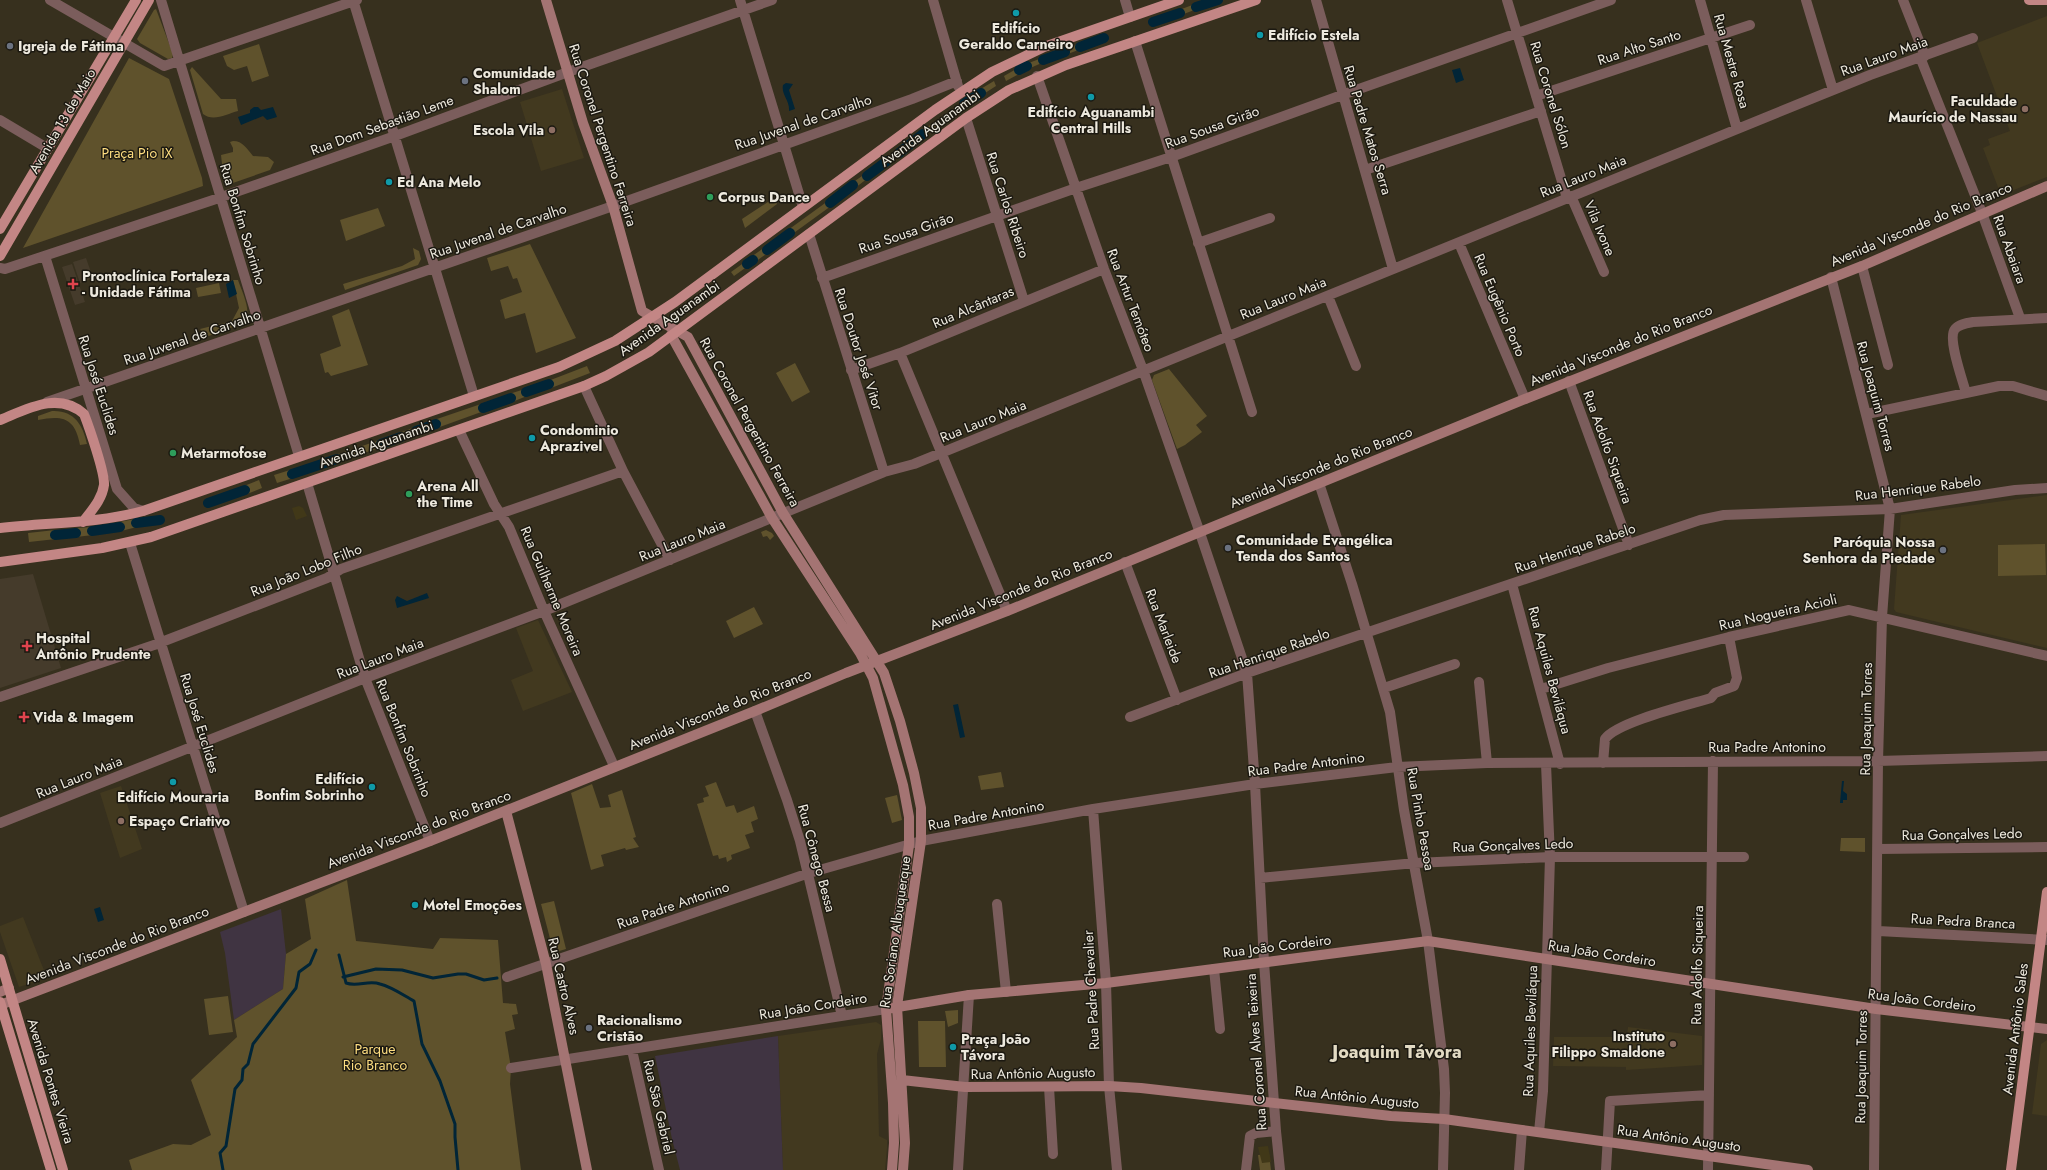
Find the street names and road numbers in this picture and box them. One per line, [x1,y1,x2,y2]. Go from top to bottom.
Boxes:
street label: Rua Mestre Rosa [1709,11,1755,111]
street label: Rua Alto Santo [1595,24,1684,70]
street label: Rua Lauro Maia [1838,31,1930,81]
street label: Rua Coronel Sólon [1525,39,1577,151]
street label: Rua Coronel Pergentino Ferreira [564,41,642,229]
street label: Rua Padre Matos Serra [1339,63,1397,197]
street label: Avenida 13 de Maio [24,64,100,177]
street label: Avenida Aguanambi [876,85,984,171]
street label: Rua Juvenal de Carvalho [732,89,874,155]
street label: Rua Dom Sebastião Leme [308,90,456,160]
street label: Rua Sousa Girão [1162,101,1262,153]
street label: Rua Carlos Ribeiro [981,149,1035,261]
street label: Rua Lauro Maia [1537,150,1629,202]
street label: Rua Bonfim Sobrinho [215,161,271,287]
street label: Avenida Visconde do Rio Branco [1827,176,2015,271]
street label: Vila Ivone [1579,197,1621,259]
street label: Rua Juvenal de Carvalho [427,198,569,264]
street label: Rua Sousa Girão [856,207,956,259]
street label: Rua Abaiara [1988,212,2032,286]
street label: Rua Artur Temóteo [1102,246,1160,355]
street label: Rua Eugênio Porto [1469,251,1531,360]
street label: Rua Lauro Maia [1237,272,1329,324]
street label: Avenida Aguanambi [614,276,724,360]
street label: Rua Alcântaras [929,281,1017,333]
street label: Rua Doutor José Vitor [830,285,888,413]
street label: Avenida Visconde do Rio Branco [1527,299,1716,391]
street label: Rua Juvenal de Carvalho [121,304,263,370]
street label: Rua José Euclides [73,333,125,438]
street label: Rua Coronel Pergentino Ferreira [695,334,805,510]
street label: Rua Joaquim Torres [1852,339,1900,453]
street label: Rua Adolfo Siqueira [1578,388,1638,506]
street label: Rua Lauro Maia [937,395,1029,447]
street label: Avenida Aguanambi [316,415,436,473]
street label: Avenida Visconde do Rio Branco [1227,421,1416,513]
street label: Rua Henrique Rabelo [1854,470,1982,506]
street label: Rua Lauro Maia [636,514,728,566]
street label: Rua Henrique Rabelo [1512,518,1638,578]
street label: Rua Guilherme Moreira [516,523,588,659]
street label: Rua João Lobo Filho [247,538,365,601]
street label: Avenida Visconde do Rio Branco [927,543,1116,635]
street label: Rua Marleide [1141,586,1187,666]
street label: Rua Nogueira Acioli [1717,589,1839,635]
street label: Rua Aquiles Beviláqua [1523,604,1577,736]
street label: Rua Henrique Rabelo [1206,623,1332,683]
street label: Rua Lauro Maia [334,632,426,684]
street label: Rua Joaquim Torres [1855,662,1877,776]
street label: Avenida Visconde do Rio Branco [626,663,815,755]
street label: Rua José Euclides [175,671,225,776]
street label: Rua Bonfim Sobrinho [371,676,437,800]
street label: Rua Padre Antonino [1708,737,1826,757]
street label: Rua Padre Antonino [1246,747,1366,781]
street label: Rua Lauro Maia [33,751,125,803]
street label: Rua Pinho Pessoa [1402,766,1440,872]
street label: Avenida Visconde do Rio Branco [324,785,514,873]
street label: Rua Padre Antonino [926,795,1046,835]
street label: Rua Cônego Bessa [793,802,841,914]
street label: Rua Gonçalves Ledo [1901,823,2023,845]
street label: Rua Gonçalves Ledo [1452,833,1574,857]
street label: Rua Soriano Albuquerque [874,855,916,1009]
street label: Rua Padre Antonino [614,876,732,934]
street label: Avenida Visconde do Rio Branco [22,901,212,989]
street label: Rua Adolfo Siqueira [1686,905,1708,1025]
street label: Rua Pedra Branca [1910,908,2016,934]
street label: Rua Padre Chevalier [1078,929,1104,1050]
street label: Rua João Cordeiro [1222,929,1333,963]
street label: Rua Castro Alves [543,935,585,1037]
street label: Rua João Cordeiro [1547,935,1658,971]
street label: Avenida Antônio Sales [1997,962,2033,1096]
street label: Rua Aquiles Beviláqua [1518,965,1542,1097]
street label: Rua Coronel Alves Teixeira [1241,973,1271,1131]
street label: Rua João Cordeiro [1867,983,1978,1017]
street label: Rua João Cordeiro [758,988,869,1024]
street label: Rua Joaquim Torres [1850,1010,1872,1124]
street label: Avenida Pontes Vieira [23,1016,79,1146]
street label: Rua São Gabriel [638,1058,680,1156]
street label: Rua Antônio Augusto [970,1062,1096,1084]
street label: Rua Antônio Augusto [1294,1081,1420,1114]
street label: Rua Antônio Augusto [1616,1119,1743,1157]

